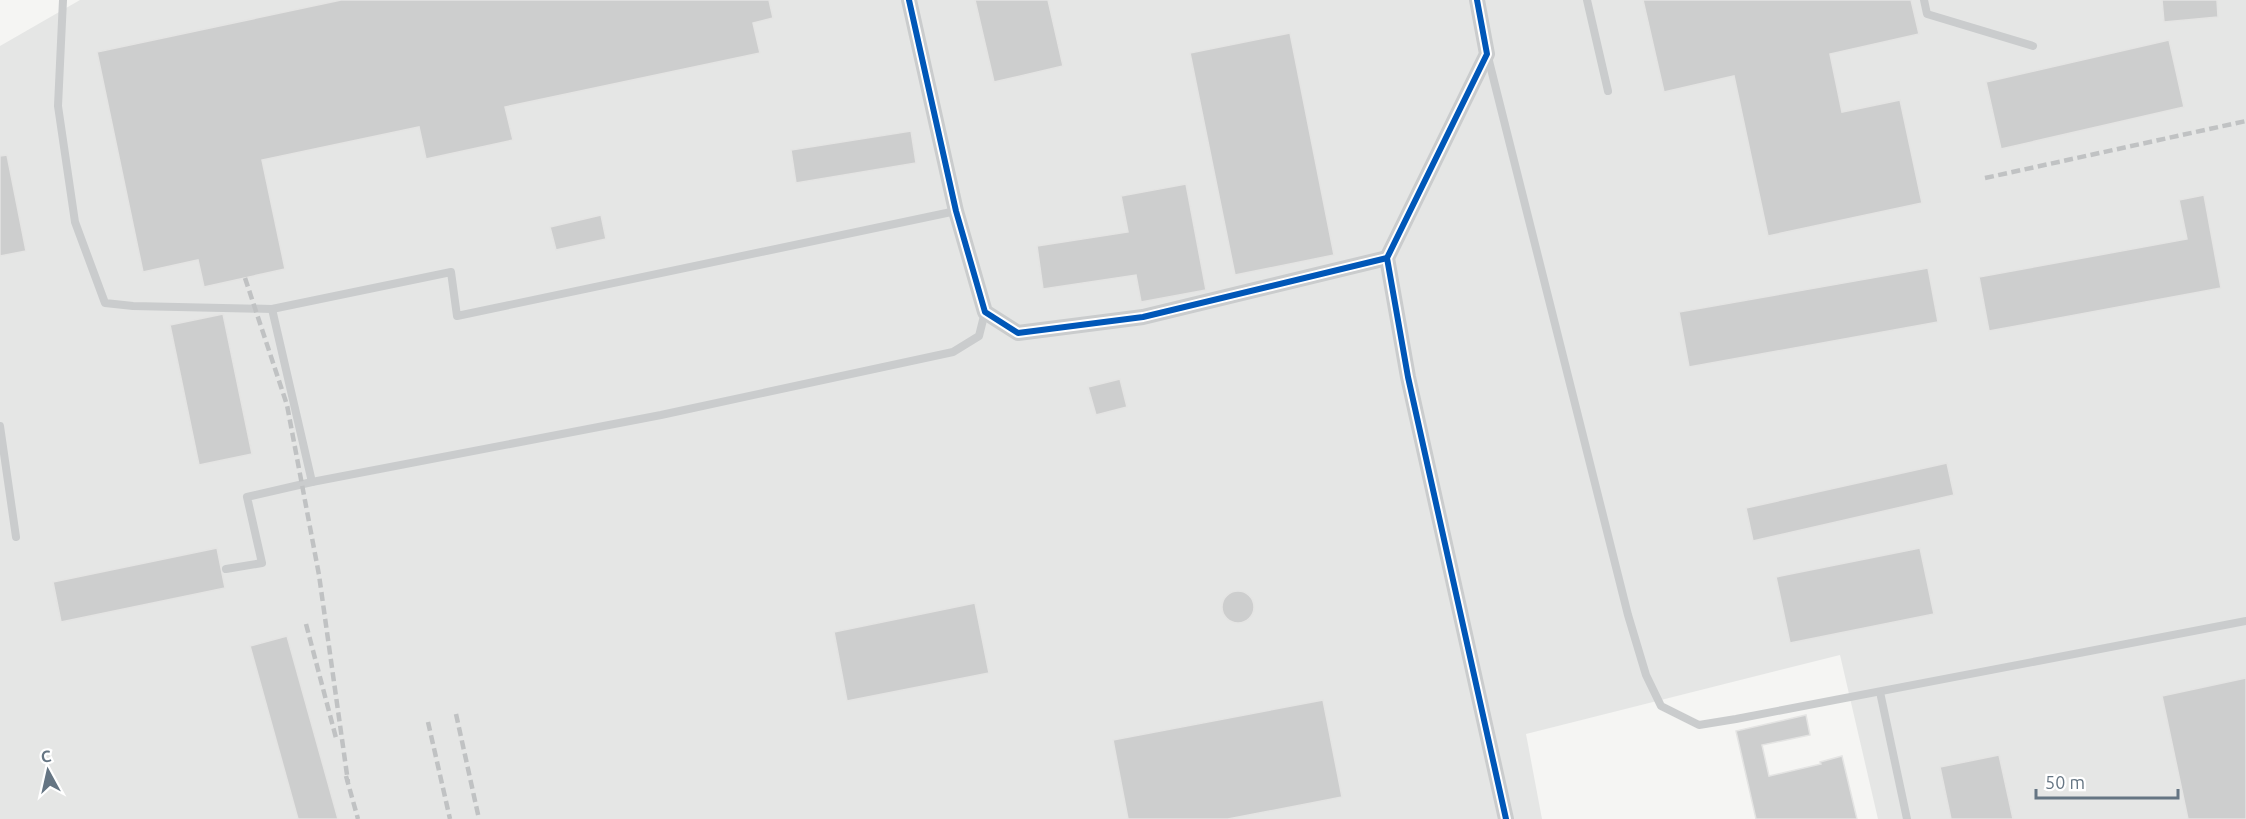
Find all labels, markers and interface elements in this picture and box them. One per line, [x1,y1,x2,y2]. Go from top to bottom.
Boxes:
north arrow [18,741,78,801]
text: С [40,747,52,766]
scale bar [2036,762,2178,800]
text: 50 m [2045,772,2085,792]

